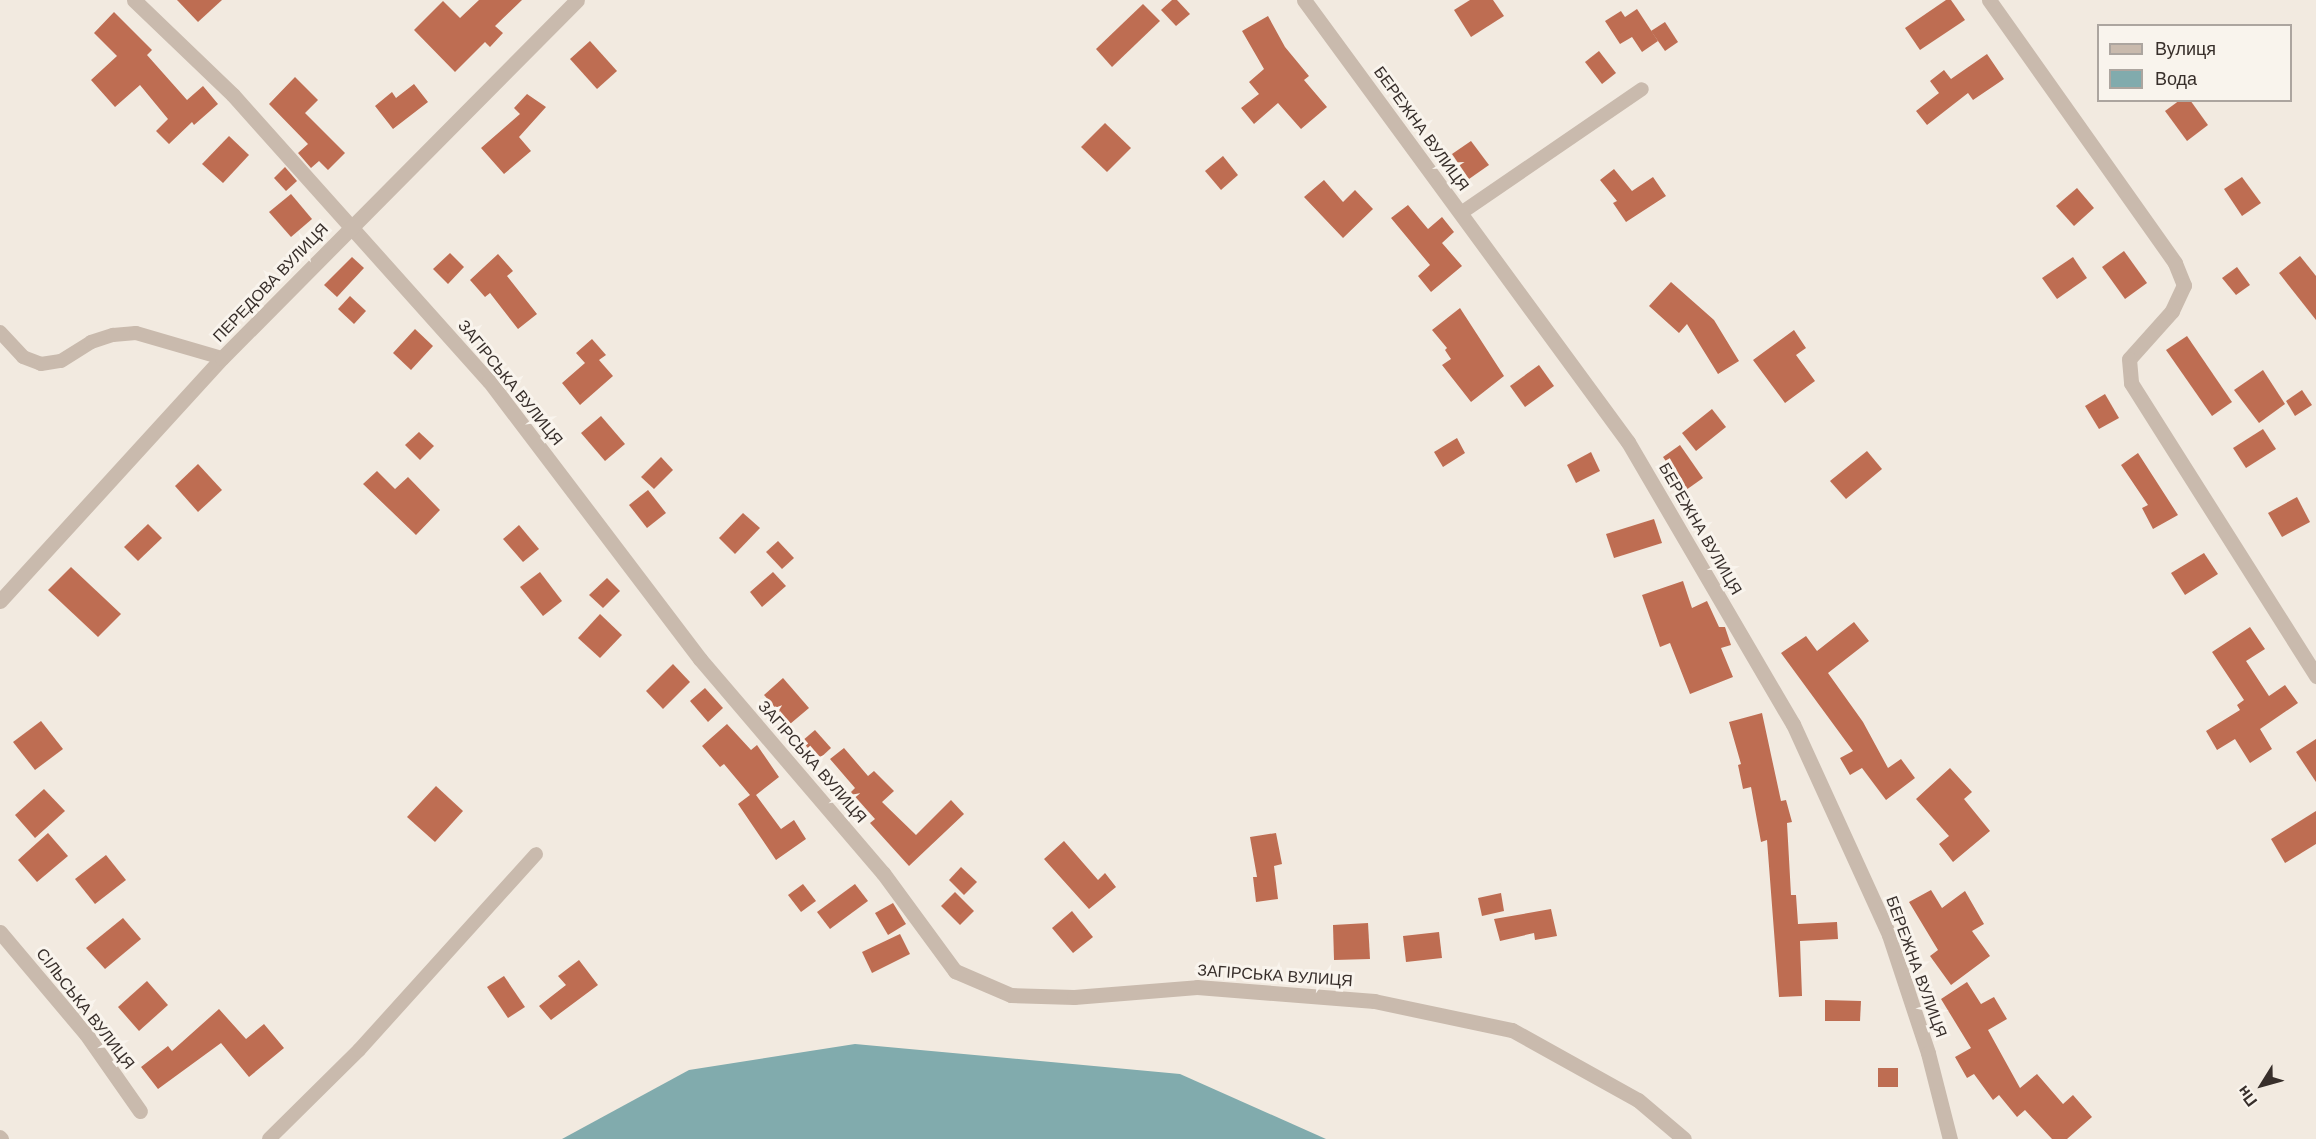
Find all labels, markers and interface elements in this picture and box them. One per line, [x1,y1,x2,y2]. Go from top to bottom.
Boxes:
legend [2097,24,2292,102]
text: Вулиця [2155,39,2216,59]
street label: БЕРЕЖНА ВУЛИЦЯ [1369,63,1473,195]
text: Вода [2155,69,2197,89]
street label: ПЕРЕДОВА ВУЛИЦЯ [209,220,333,346]
street label: ЗАГІРСЬКА ВУЛИЦЯ [454,316,566,450]
street label: БЕРЕЖНА ВУЛИЦЯ [1654,460,1746,598]
street label: ЗАГІРСЬКА ВУЛИЦЯ [754,697,870,827]
street label: БЕРЕЖНА ВУЛИЦЯ [1881,894,1951,1040]
street label: СІЛЬСЬКА ВУЛИЦЯ [32,945,138,1073]
street label: ЗАГІРСЬКА ВУЛИЦЯ [1197,961,1353,991]
north arrow [2232,1055,2292,1115]
text: Пн [2234,1083,2260,1110]

